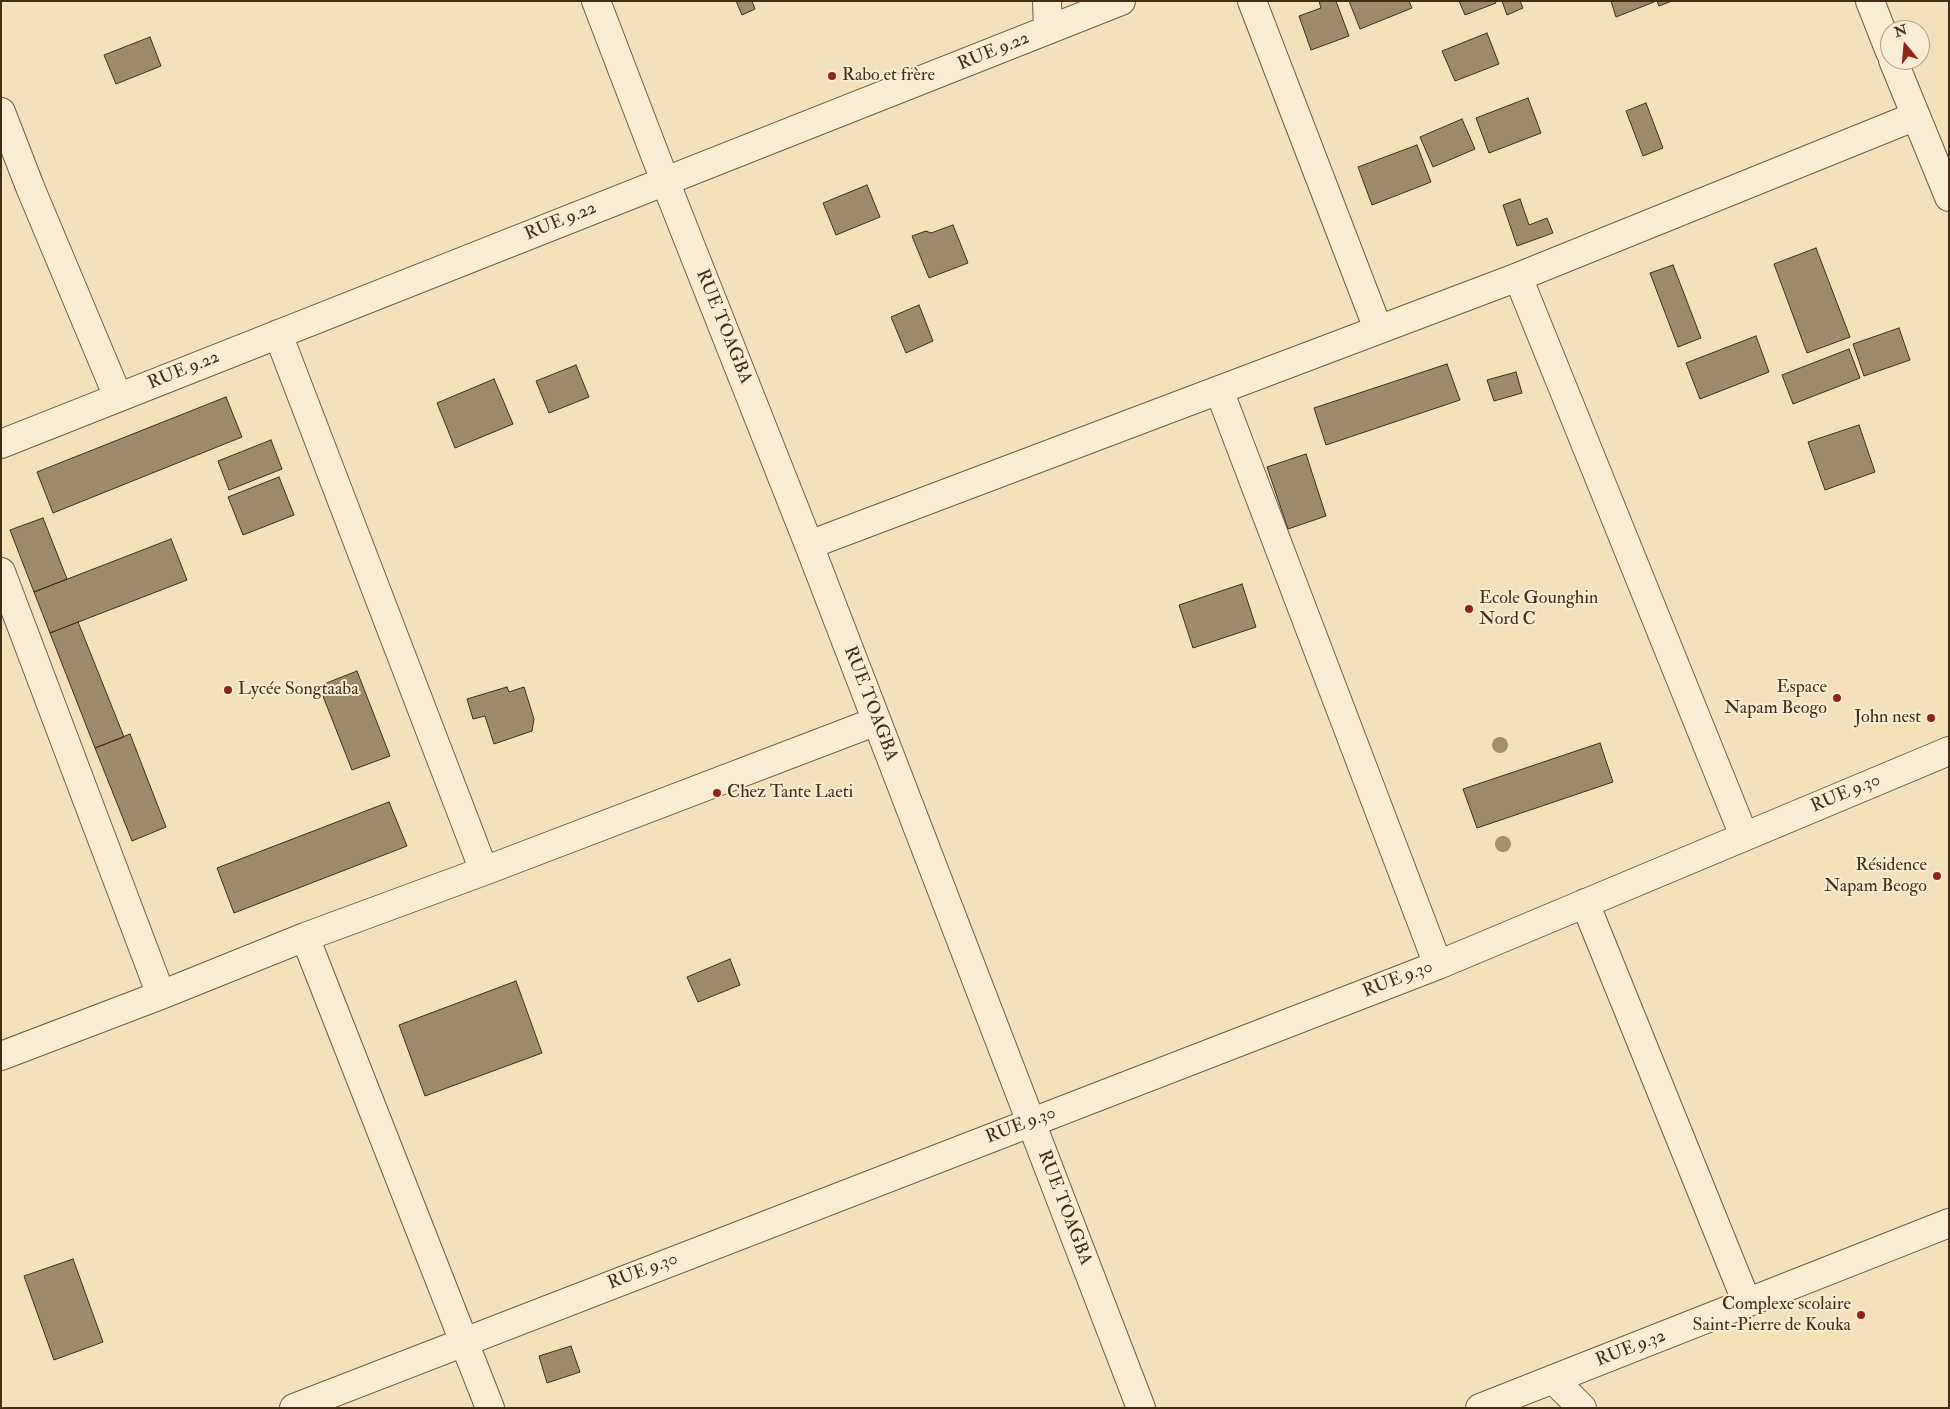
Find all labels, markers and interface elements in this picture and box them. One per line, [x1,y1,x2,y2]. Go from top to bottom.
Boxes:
north arrow [1880,20,1930,70]
text: N [1892,21,1909,41]
street label: RUE 9.22 [955,28,1033,76]
place label: Rabo et frère [842,65,935,87]
marker: Rabo et frère [826,70,838,82]
street label: RUE 9.22 [522,198,600,246]
street label: RUE TOAGBA [690,267,756,387]
street label: RUE 9.22 [145,347,223,395]
place label: Ecole Gounghin Nord C [1479,588,1598,630]
marker: Ecole Gounghin Nord C [1463,603,1475,615]
street label: RUE TOAGBA [838,643,902,765]
place label: Espace Napam Beogo [1724,677,1827,720]
place label: Lycée Songtaaba [238,679,359,701]
marker: Lycée Songtaaba [222,684,234,696]
marker: Espace Napam Beogo [1831,692,1843,704]
place label: John nest [1854,707,1921,729]
marker: John nest [1925,712,1937,724]
street label: RUE 9.30 [1808,770,1884,818]
place label: Chez Tante Laeti [727,782,853,804]
marker: Chez Tante Laeti [711,787,723,799]
place label: Résidence Napam Beogo [1824,855,1927,898]
marker: Résidence Napam Beogo [1931,870,1943,882]
street label: RUE 9.30 [1360,957,1436,1003]
street label: RUE 9.30 [983,1103,1059,1149]
street label: RUE TOAGBA [1032,1147,1096,1269]
street label: RUE 9.30 [605,1249,681,1295]
place label: Complexe scolaire Saint-Pierre de Kouka [1693,1294,1851,1336]
marker: Complexe scolaire Saint-Pierre de Kouka [1855,1309,1867,1321]
street label: RUE 9.32 [1593,1326,1669,1372]

